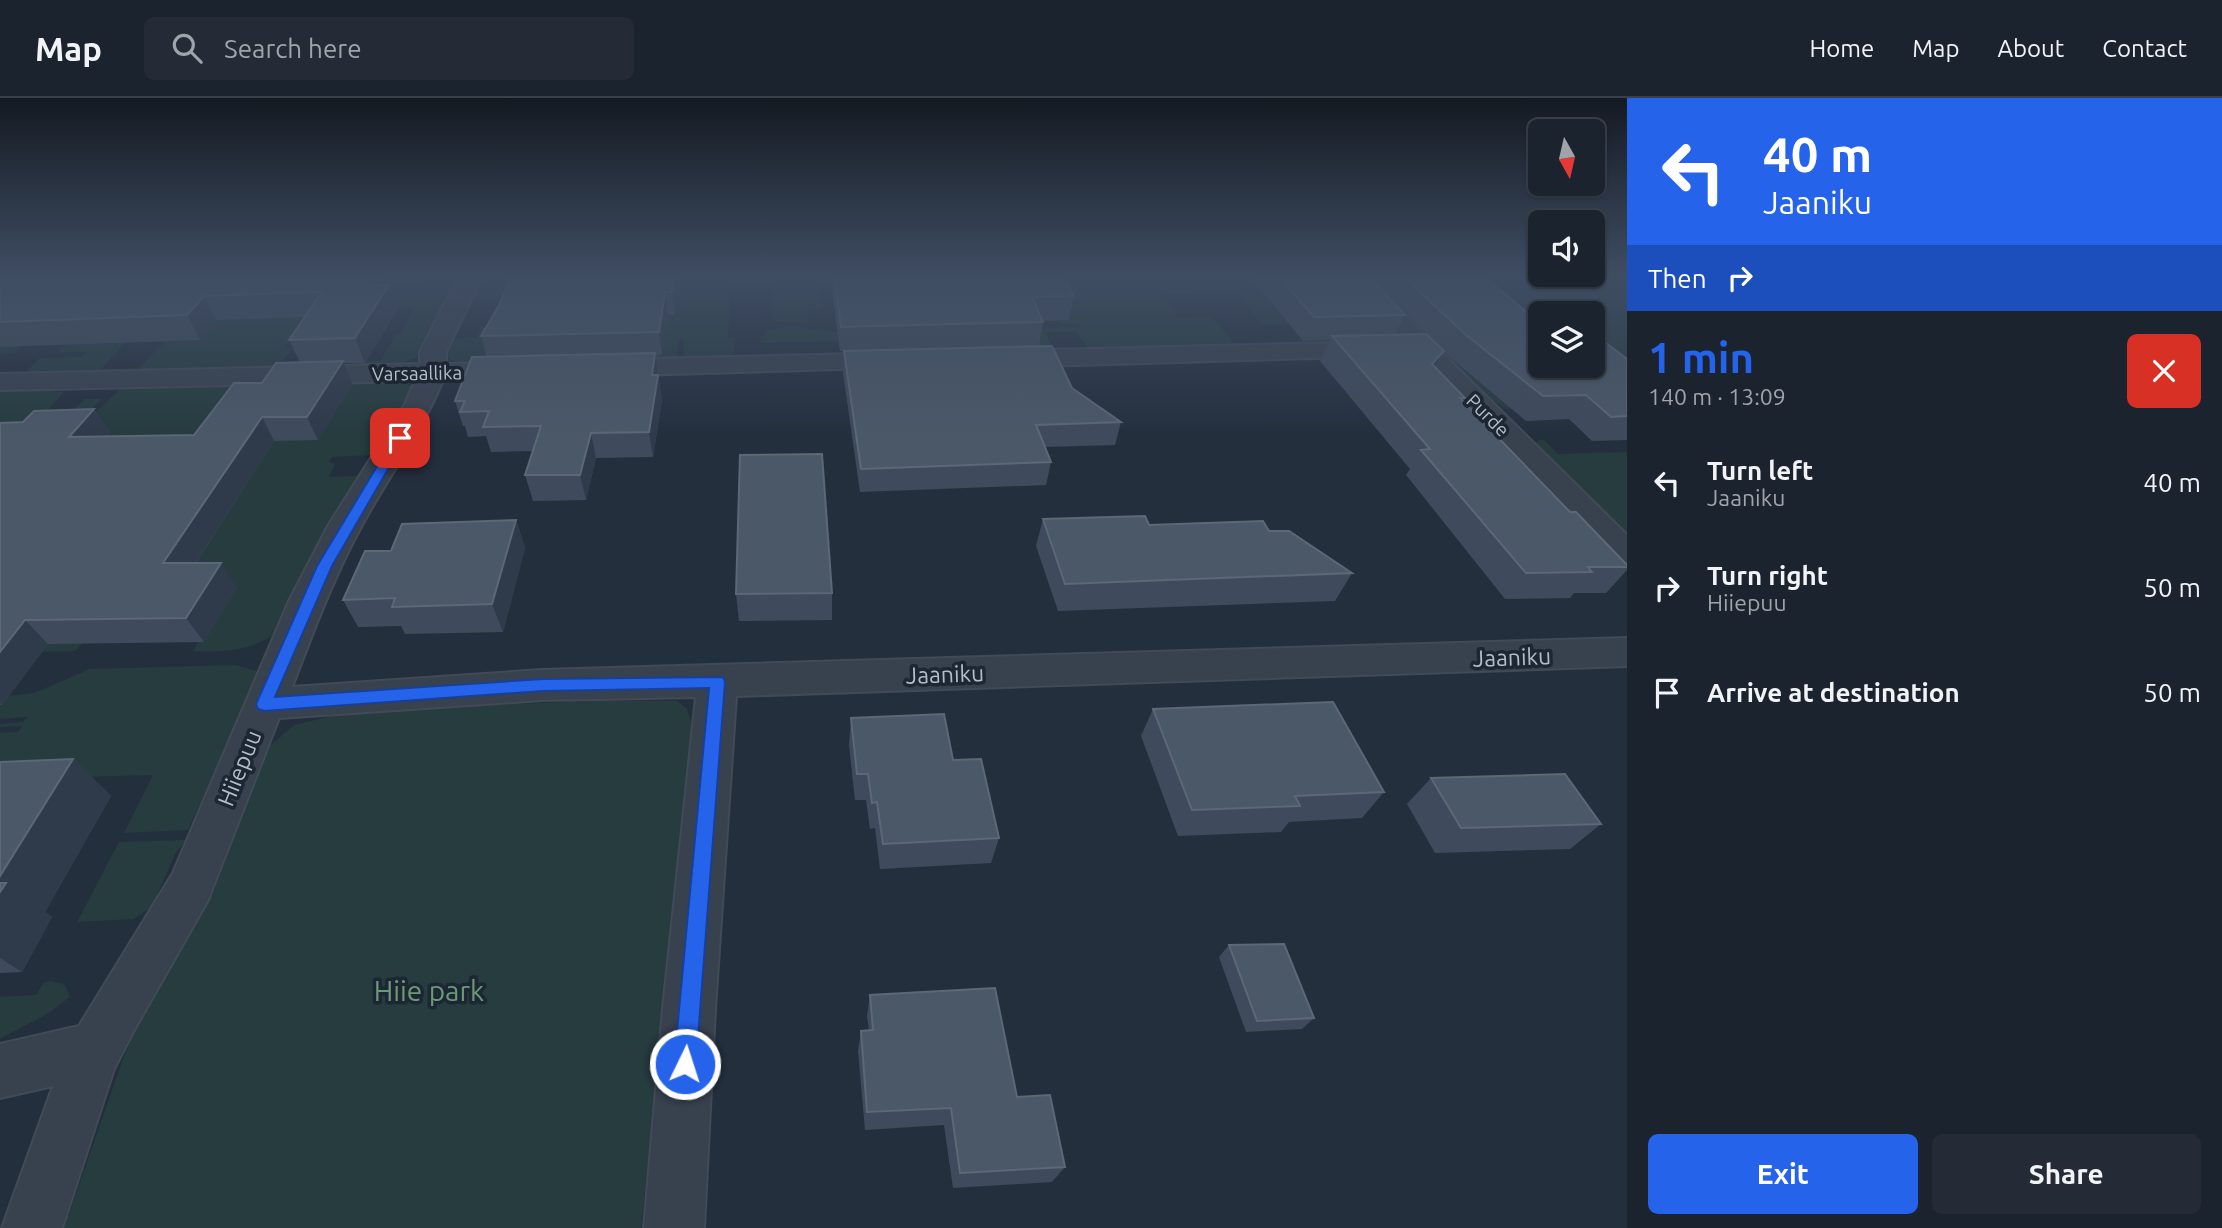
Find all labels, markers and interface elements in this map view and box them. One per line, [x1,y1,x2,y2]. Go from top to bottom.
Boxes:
search box [144,17,634,80]
icon: search [168,29,206,67]
text: Map [35,30,102,67]
text: Search here [224,34,362,63]
text: Home [1809,35,1874,62]
text: Map [1912,35,1959,62]
text: About [1997,35,2064,62]
text: Contact [2102,35,2187,62]
north arrow [1528,119,1605,196]
map controls [1528,119,1605,378]
icon: left [1648,126,1739,217]
text: 40 m [1763,126,1872,181]
text: Jaaniku [1763,184,1872,220]
button: sound [1528,210,1605,287]
icon: right [1721,259,1759,297]
text: Then [1648,264,1707,293]
button: layers [1528,301,1605,378]
text: 1 min [1648,334,1754,381]
button: close [2127,334,2201,408]
street label: Varsaallika [372,361,462,385]
text: 140 m · 13:09 [1648,384,1786,409]
street label: Purde [1462,389,1514,441]
pin [370,408,430,468]
icon: arrive [381,419,419,457]
text: Turn left [1707,456,1813,485]
icon: left [1648,464,1686,502]
text: 40 m [2143,468,2201,497]
text: Jaaniku [1707,485,1785,510]
text: Turn right [1707,561,1828,590]
icon: right [1648,569,1686,607]
text: 50 m [2143,573,2201,602]
text: Hiiepuu [1707,590,1787,615]
street label: Jaaniku [1472,643,1552,671]
street label: Jaaniku [905,660,985,688]
icon: arrive [1648,674,1686,712]
text: Arrive at destination [1707,678,1960,707]
text: 50 m [2143,678,2201,707]
street label: Hiiepuu [212,726,266,810]
park label: Hiie park [374,975,484,1006]
position arrow [648,1027,722,1101]
button: Exit [1648,1134,1918,1214]
button: Share [1932,1134,2201,1214]

